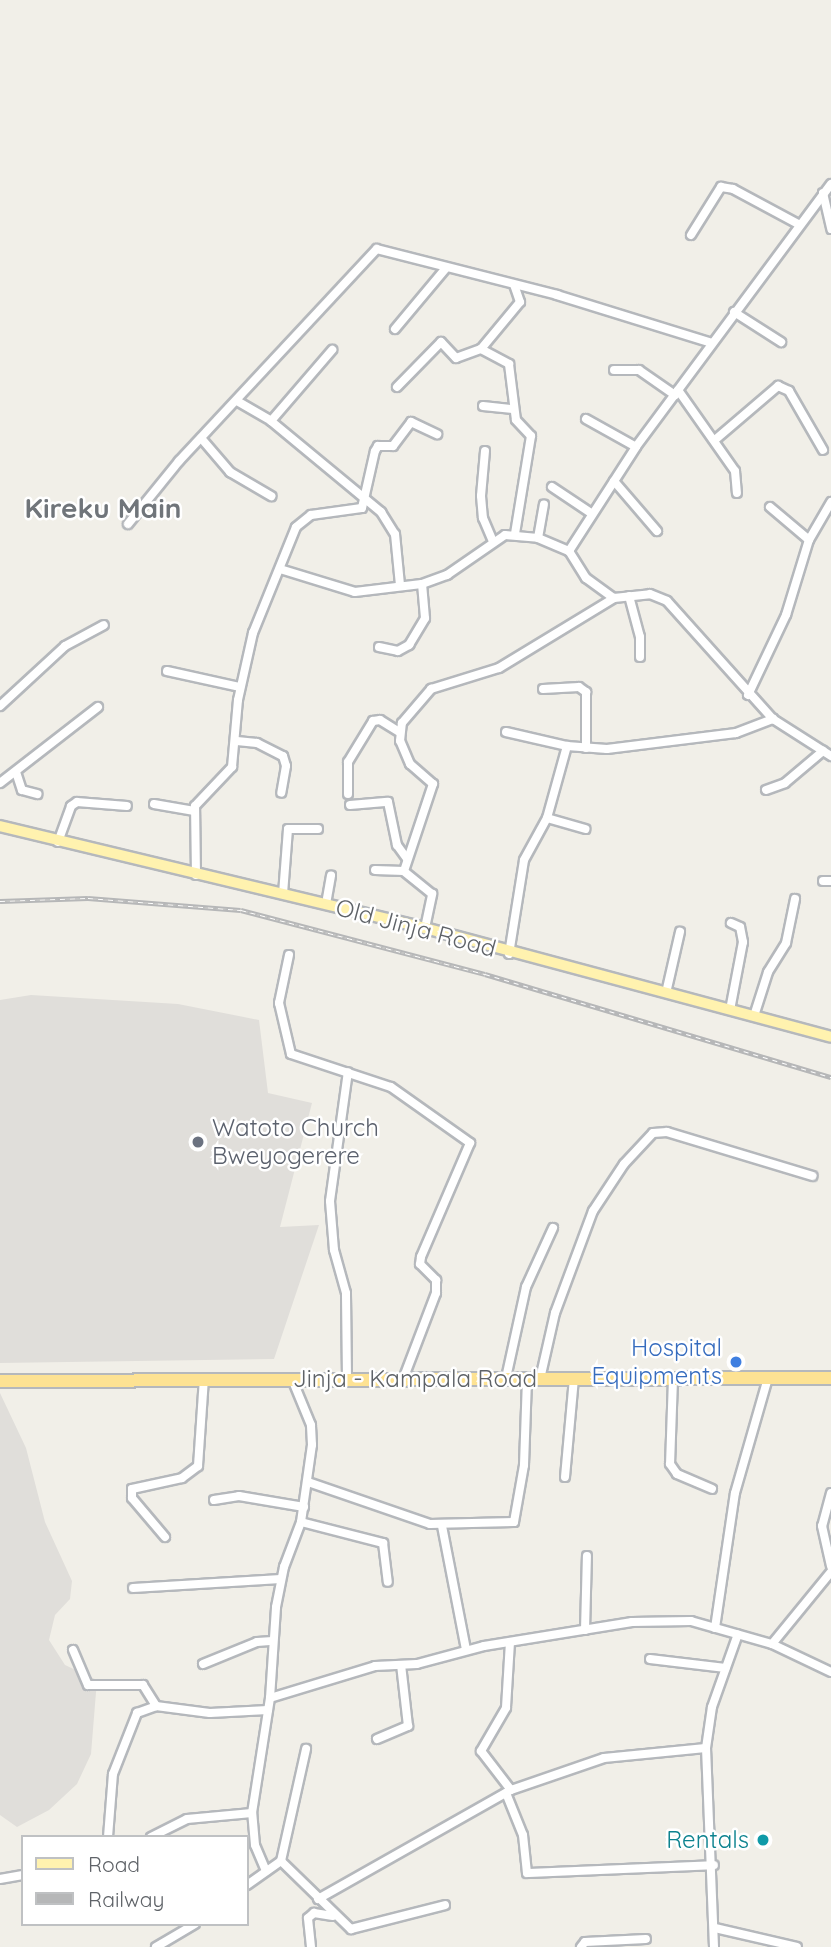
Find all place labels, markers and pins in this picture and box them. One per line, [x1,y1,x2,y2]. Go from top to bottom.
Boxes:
place label: Watoto Church Bweyogerere [212,1114,379,1170]
marker: Watoto Church Bweyogerere [190,1134,206,1150]
place label: Hospital Equipments [591,1334,722,1390]
marker: Hospital Equipments [728,1354,744,1370]
place label: Rentals [666,1826,749,1854]
marker: Rentals [755,1832,771,1848]

